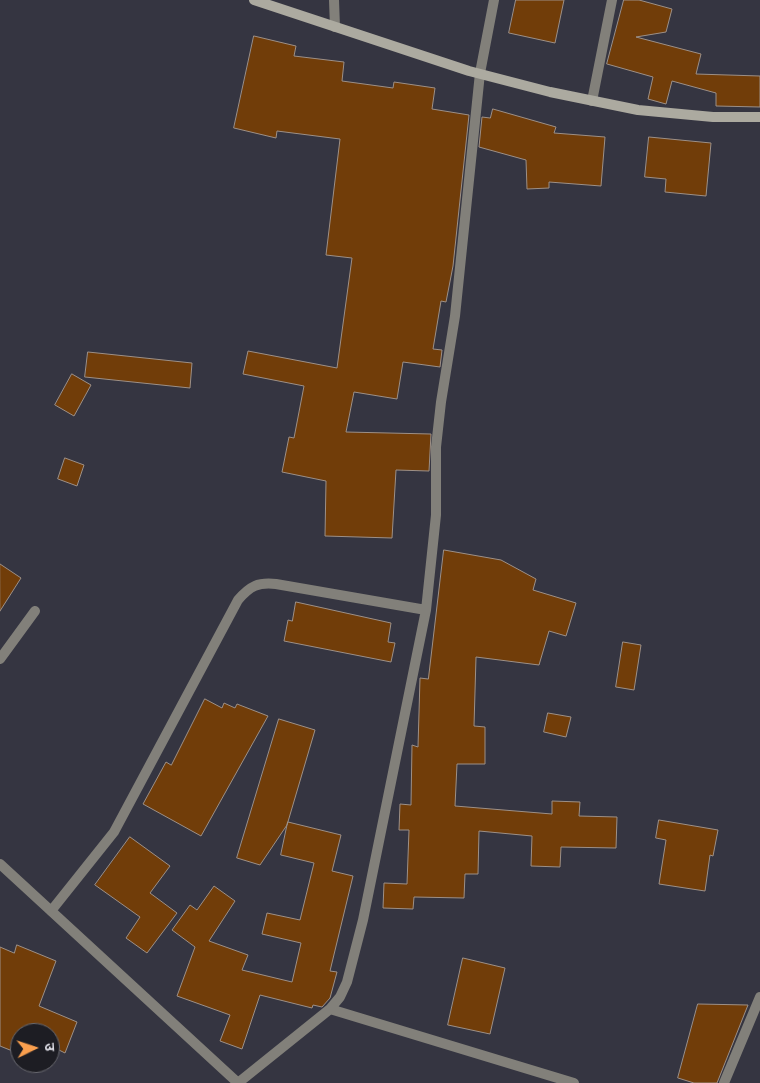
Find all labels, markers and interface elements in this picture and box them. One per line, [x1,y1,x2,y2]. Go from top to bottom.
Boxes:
north arrow [10,1023,60,1073]
text: उ [40,1042,59,1052]

